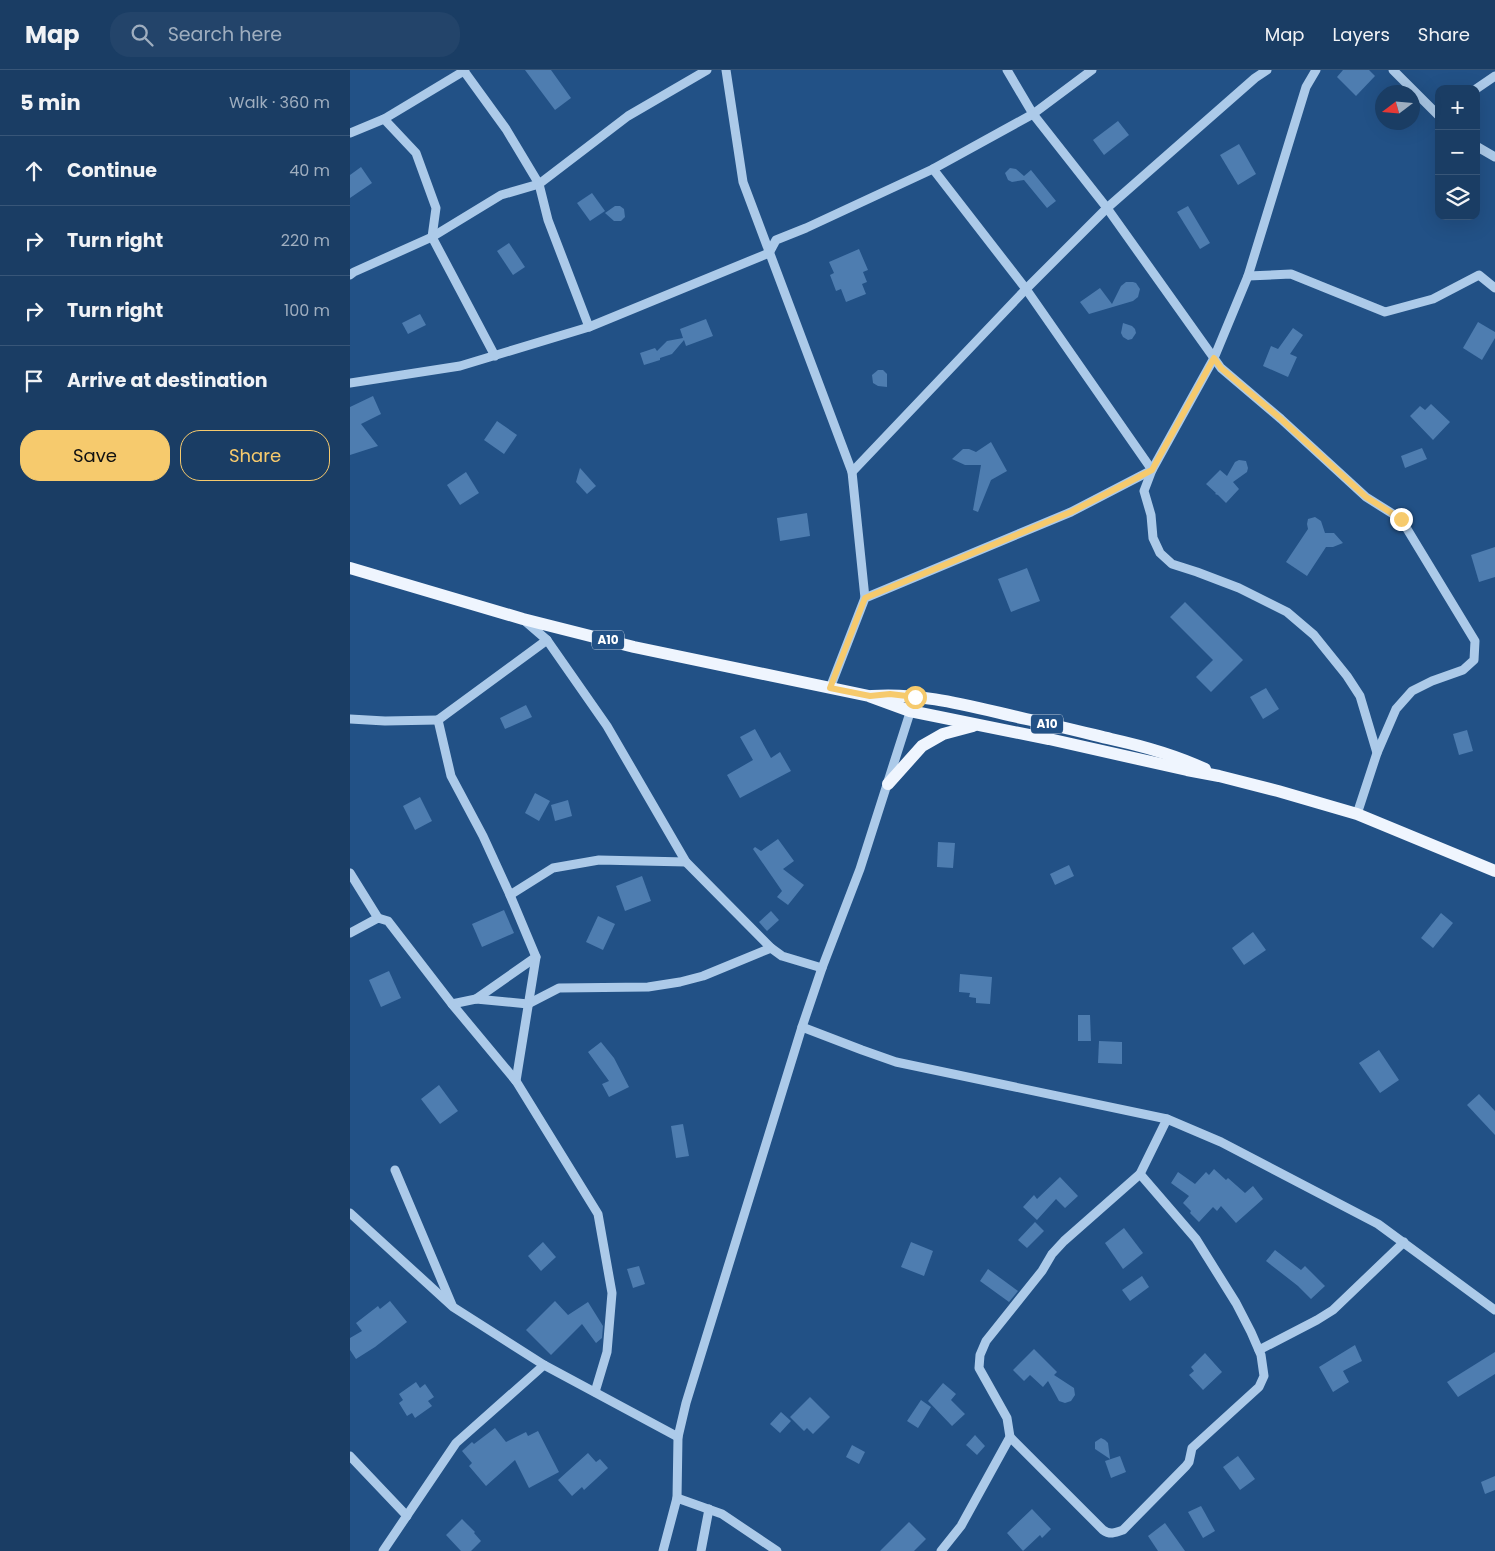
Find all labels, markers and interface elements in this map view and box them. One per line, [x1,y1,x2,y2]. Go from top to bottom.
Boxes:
search box [110,12,460,57]
text: Map [25,18,80,51]
icon: search [128,21,156,49]
text: Search here [168,21,282,48]
text: Map [1265,22,1305,47]
text: Layers [1333,22,1390,47]
text: Share [1418,22,1470,47]
north arrow [1375,85,1420,130]
map controls [1435,85,1480,220]
button: + [1435,85,1480,130]
text: 5 min [20,88,81,117]
text: Walk · 360 m [229,91,330,114]
button: − [1435,130,1480,175]
icon: ahead [20,157,48,185]
text: Continue [67,157,157,184]
text: 40 m [289,159,330,182]
button: layers [1435,175,1480,220]
icon: right [20,227,48,255]
text: Turn right [67,227,163,254]
text: 220 m [281,229,330,252]
icon: right [20,297,48,325]
text: Turn right [67,297,163,324]
text: 100 m [284,299,330,322]
icon: arrive [20,367,48,395]
text: Arrive at destination [67,367,268,394]
button: Save [20,430,170,481]
button: Share [180,430,330,481]
route end [1390,508,1413,531]
road number: A10 [592,630,624,650]
route start [904,686,927,709]
road number: A10 [1031,714,1063,734]

